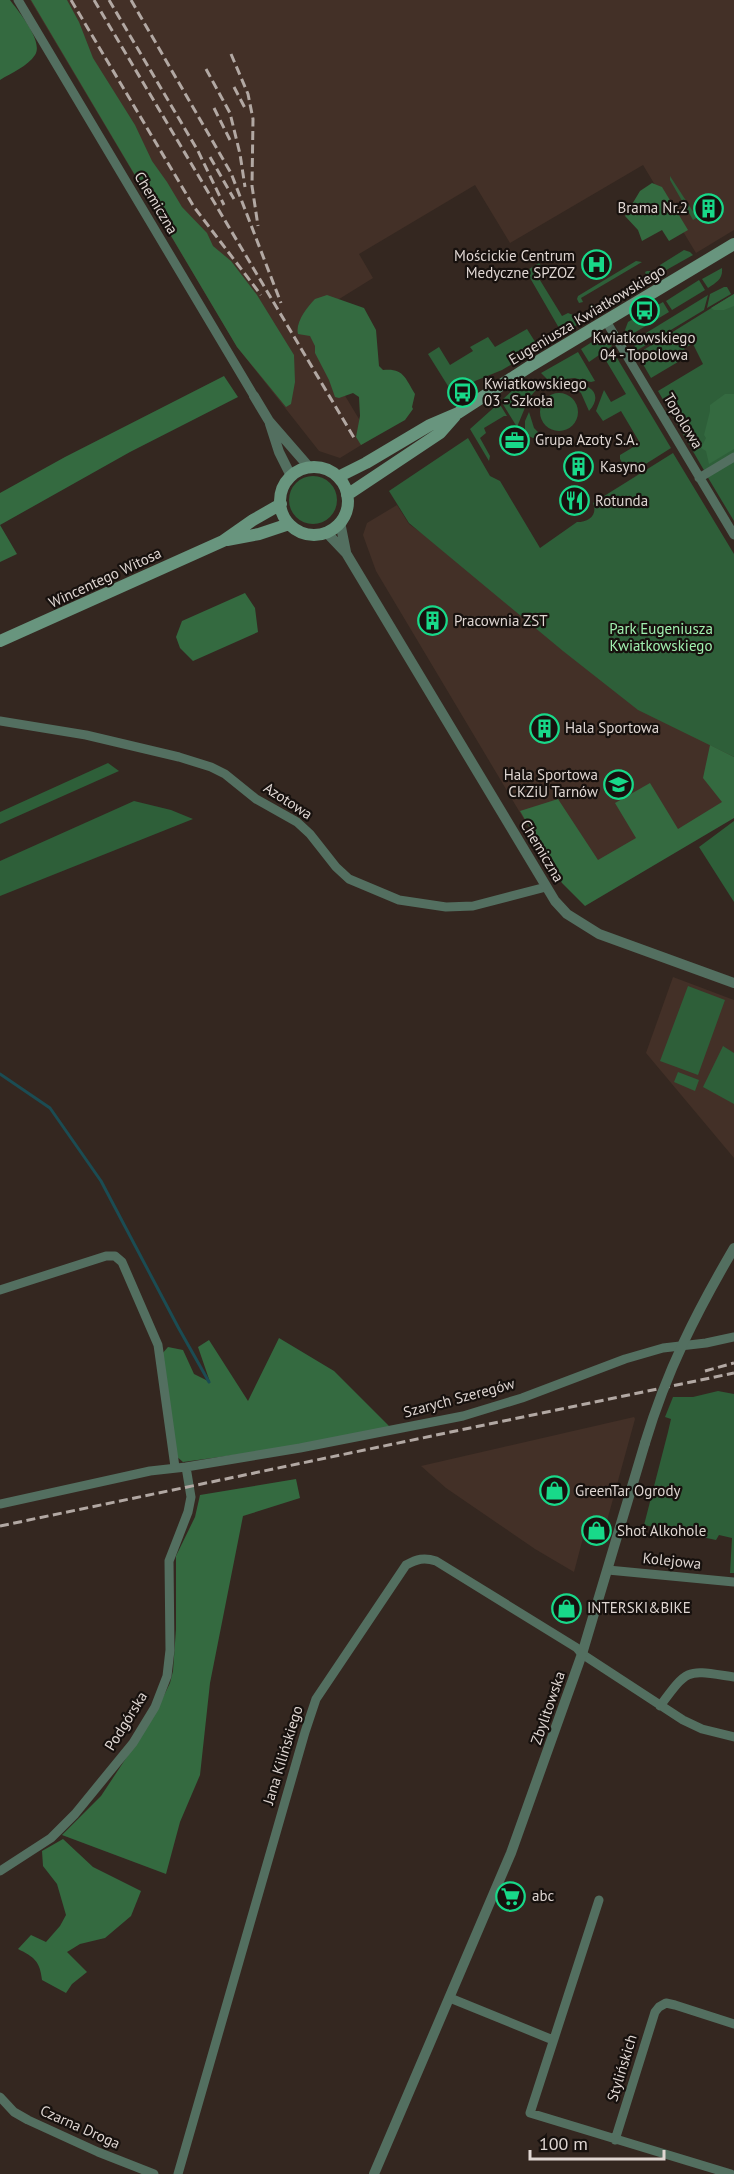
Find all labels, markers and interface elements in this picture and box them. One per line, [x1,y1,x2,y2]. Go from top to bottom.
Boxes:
street label: Chemiczna [130,168,182,237]
building icon: Brama Nr.2 [693,192,725,224]
place label: Brama Nr.2 [617,198,688,217]
place label: Mościckie Centrum Medyczne SPZOZ [454,246,575,282]
hospital icon: Mościckie Centrum Medyczne SPZOZ [580,249,612,281]
street label: Eugeniusza Kwiatkowskiego [505,260,669,369]
bus stop icon: Kwiatkowskiego 04 - Topolowa [628,295,660,327]
place label: Kwiatkowskiego 04 - Topolowa [593,328,695,364]
place label: Kwiatkowskiego 03 - Szkoła [484,374,587,410]
bus stop icon: Kwiatkowskiego 03 - Szkoła [447,377,479,409]
street label: Topolowa [659,390,707,452]
office icon: Grupa Azoty S.A. [498,424,530,456]
place label: Grupa Azoty S.A. [535,430,639,449]
building icon: Kasyno [563,451,595,483]
place label: Kasyno [600,457,646,476]
restaurant icon: Rotunda [558,485,590,517]
place label: Rotunda [595,491,648,510]
street label: Wincentego Witosa [45,543,164,612]
building icon: Pracownia ZST [417,605,449,637]
place label: Pracownia ZST [454,611,548,630]
park label: Park Eugeniusza Kwiatkowskiego [609,619,713,655]
building icon: Hala Sportowa [528,712,560,744]
place label: Hala Sportowa [565,718,659,737]
place label: Hala Sportowa CKZiU Tarnów [504,765,598,801]
school or university icon: Hala Sportowa CKZiU Tarnów [603,768,635,800]
street label: Azotowa [260,778,316,823]
street label: Chemiczna [516,816,568,885]
street label: Szarych Szeregów [401,1374,517,1422]
shop icon: GreenTar Ogrody [538,1475,570,1507]
place label: GreenTar Ogrody [575,1481,680,1500]
shop icon: Shot Alkohole [580,1515,612,1547]
place label: Shot Alkohole [617,1521,706,1540]
street label: Kolejowa [642,1548,702,1573]
shop icon: INTERSKI&BIKE [550,1592,582,1624]
place label: INTERSKI&BIKE [587,1598,691,1617]
street label: Zbylitowska [526,1669,569,1747]
street label: Podgórska [100,1688,151,1754]
street label: Jana Kilińskiego [258,1703,307,1808]
supermarket icon: abc [495,1880,527,1912]
place label: abc [532,1886,555,1905]
street label: Stylińskich [602,2032,641,2104]
street label: Czarna Droga [37,2100,123,2153]
scale bar [530,2123,664,2161]
text: 100 m [539,2132,588,2155]

